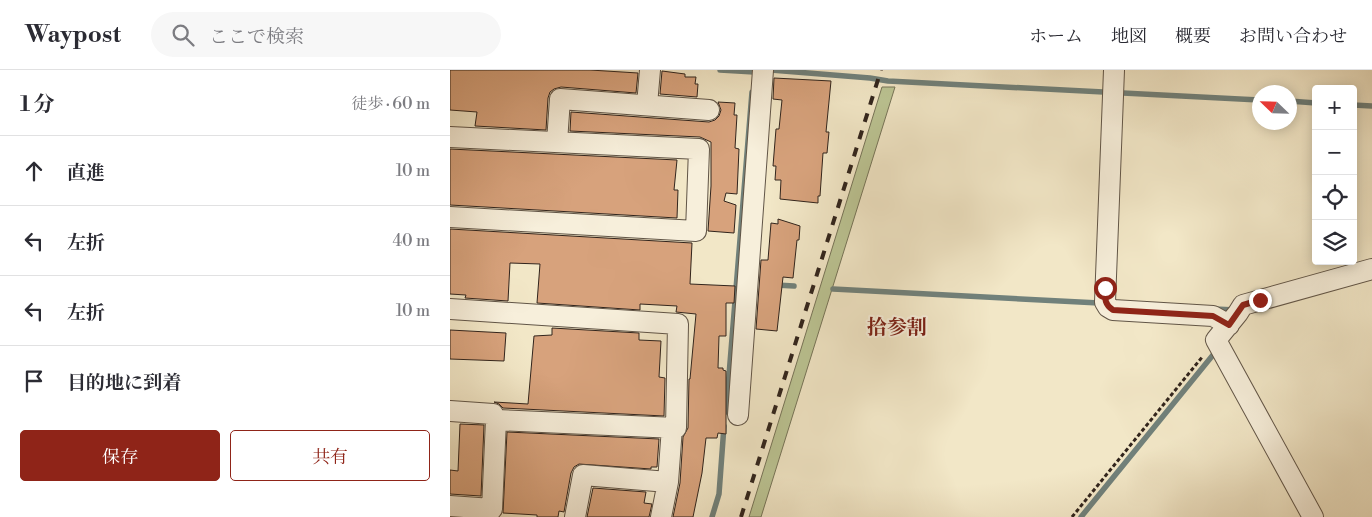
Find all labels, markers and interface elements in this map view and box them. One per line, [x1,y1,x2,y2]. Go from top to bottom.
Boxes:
search box [151,12,501,57]
text: Waypost [25,20,121,50]
icon: search [169,21,197,49]
text: ここで検索 [209,25,304,49]
text: ホーム [1029,25,1083,48]
text: 地図 [1111,25,1147,48]
text: 概要 [1175,25,1211,48]
text: お問い合わせ [1239,25,1347,48]
north arrow [1252,85,1297,130]
map controls [1312,85,1357,265]
button: + [1312,85,1357,130]
text: 1 分 [20,92,54,118]
text: 徒歩 · 60 m [351,94,430,114]
button: − [1312,130,1357,175]
icon: ahead [20,157,48,185]
text: 直進 [67,161,105,185]
text: 10 m [396,161,430,181]
button: locate [1312,175,1357,220]
button: layers [1312,220,1357,265]
icon: left [20,227,48,255]
text: 左折 [67,231,105,255]
text: 40 m [393,231,430,251]
route start [1094,277,1117,300]
route end [1249,289,1272,312]
icon: left [20,297,48,325]
text: 左折 [67,301,105,325]
text: 10 m [396,301,430,321]
district label: 拾参割 [867,316,927,341]
icon: arrive [20,367,48,395]
text: 目的地に到着 [67,371,181,395]
button: 保存 [20,430,220,481]
button: 共有 [230,430,430,481]

